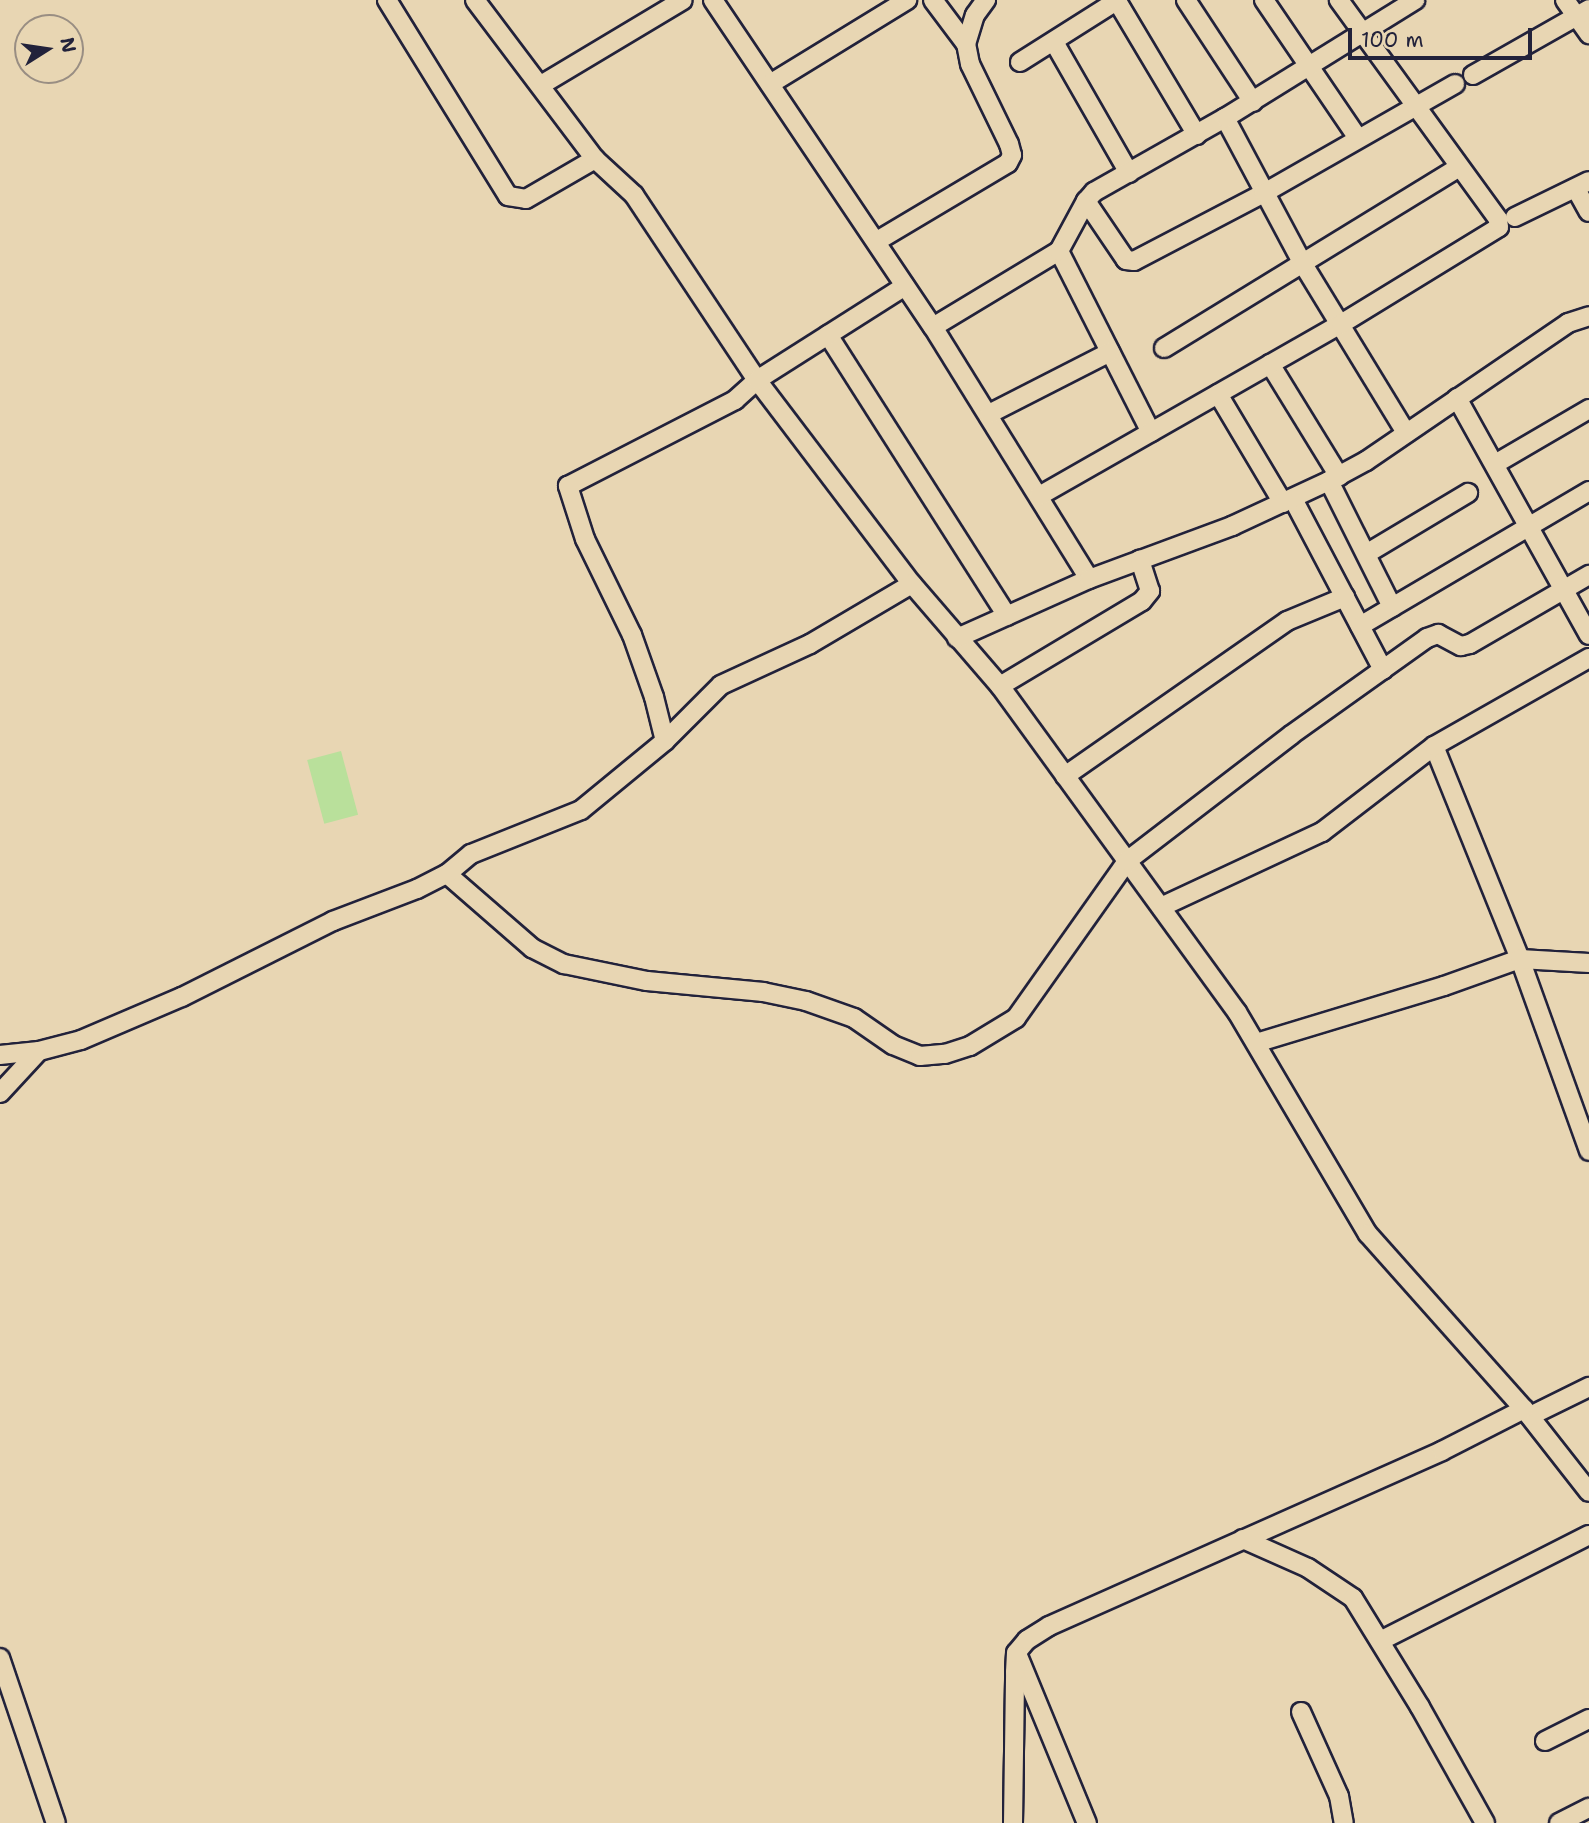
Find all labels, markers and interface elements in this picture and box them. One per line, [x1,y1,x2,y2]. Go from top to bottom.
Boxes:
north arrow [14,14,84,84]
scale bar [1351,14,1535,58]
text: 100 m [1361,26,1424,54]
text: N [54,35,82,55]

